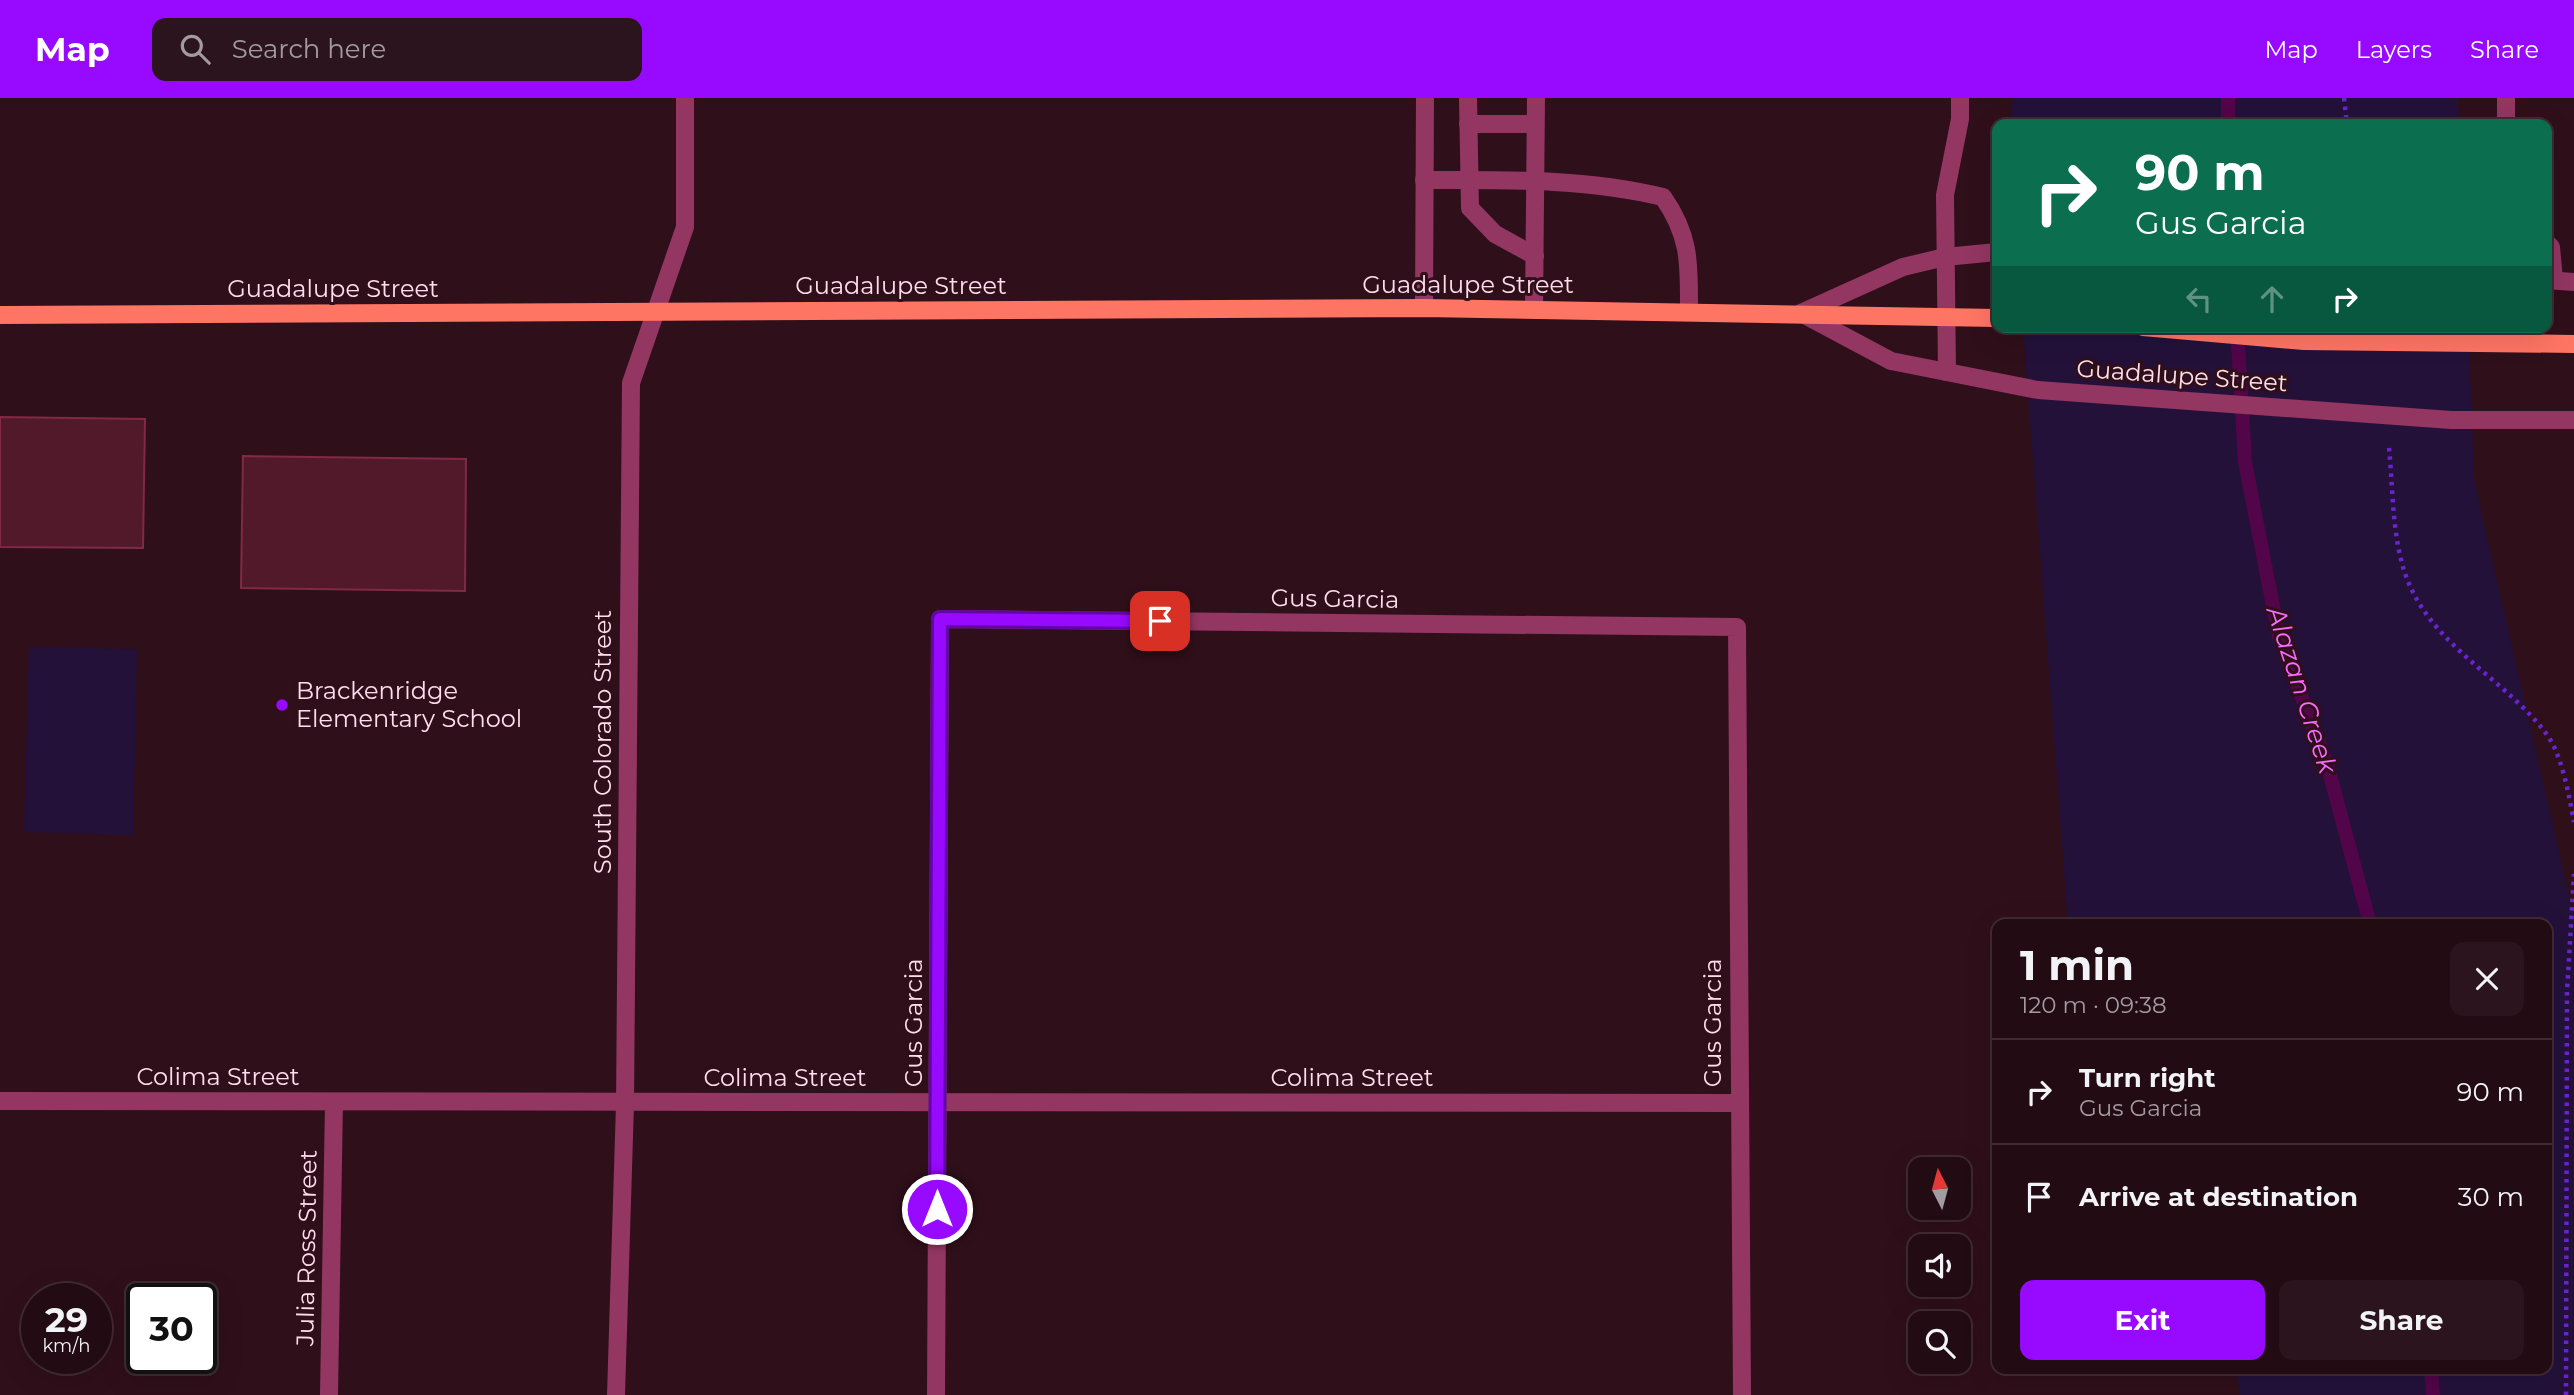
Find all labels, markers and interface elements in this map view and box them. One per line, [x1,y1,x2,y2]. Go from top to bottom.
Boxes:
search box [152,18,642,81]
text: Map [35,29,110,69]
icon: search [176,30,214,68]
text: Search here [232,33,386,65]
text: Map [2264,35,2318,64]
text: Layers [2356,35,2432,64]
text: Share [2470,35,2539,64]
text: 90 m [2135,143,2265,202]
icon: right [2020,147,2111,238]
text: Gus Garcia [2135,203,2307,242]
street label: Guadalupe Street [1362,270,1574,299]
street label: Guadalupe Street [795,271,1007,300]
street label: Guadalupe Street [227,274,439,303]
icon: left [2180,280,2218,318]
icon: ahead [2253,280,2291,318]
icon: right [2326,280,2364,318]
street label: Guadalupe Street [2076,354,2289,397]
street label: Gus Garcia [1270,583,1400,614]
pin [1130,591,1190,651]
water label: Alazan Creek [2259,600,2345,779]
icon: arrive [1141,602,1179,640]
street label: South Colorado Street [588,610,617,874]
place label: Brackenridge Elementary School [296,676,522,733]
marker: Brackenridge Elementary School [274,697,290,713]
text: 1 min [2020,939,2134,991]
button: close [2450,942,2524,1016]
street label: Gus Garcia [899,959,928,1087]
street label: Gus Garcia [1698,959,1727,1087]
text: 120 m · 09:38 [2020,991,2167,1019]
street label: Colima Street [137,1062,300,1091]
text: Turn right [2079,1062,2215,1094]
street label: Colima Street [704,1063,867,1092]
street label: Colima Street [1271,1063,1434,1092]
icon: right [2020,1073,2058,1111]
text: 90 m [2457,1076,2524,1108]
text: Gus Garcia [2079,1094,2202,1122]
street label: Julia Ross Street [290,1149,323,1347]
north arrow [1908,1157,1970,1220]
map controls [1908,1157,1971,1374]
position arrow [900,1172,974,1246]
icon: arrive [2020,1178,2058,1216]
text: Arrive at destination [2079,1181,2358,1213]
text: 30 m [2458,1181,2524,1213]
button: sound [1908,1234,1971,1297]
button: Exit [2020,1280,2265,1360]
button: Share [2279,1280,2524,1360]
speed limit sign: 30 [126,1283,217,1374]
text: 29 [45,1298,88,1341]
button: search [1908,1311,1971,1374]
text: km/h [42,1335,91,1357]

